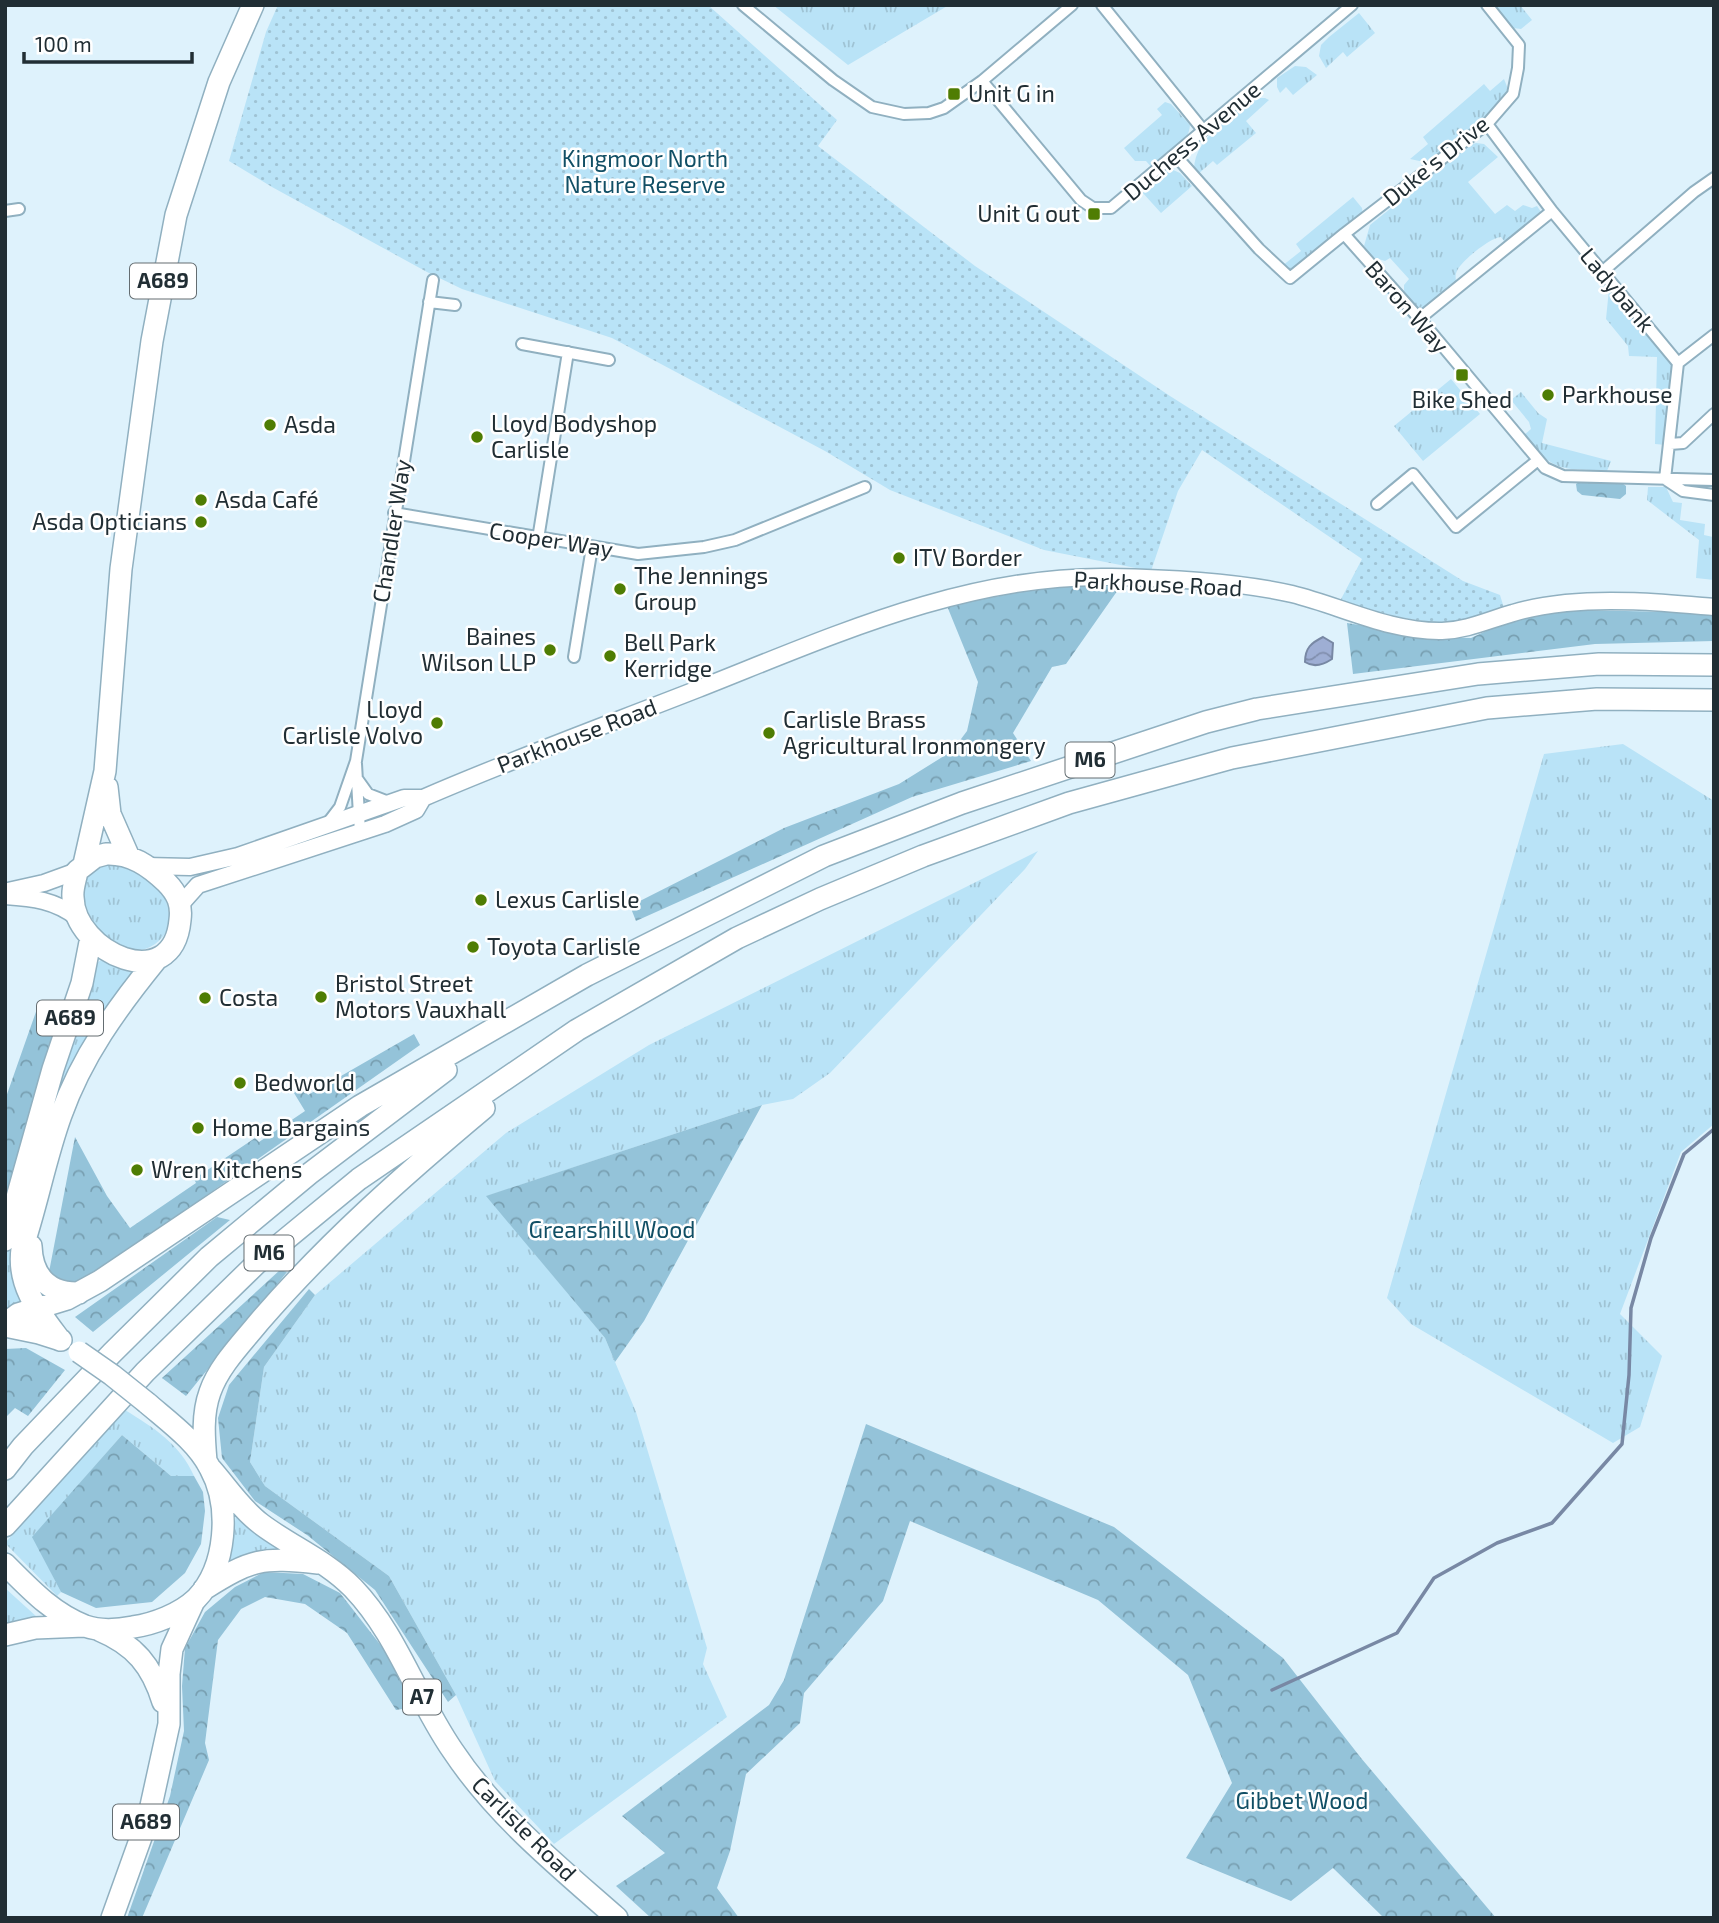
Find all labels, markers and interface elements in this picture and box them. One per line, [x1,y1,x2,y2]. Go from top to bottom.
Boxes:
scale bar [24,21,192,65]
text: 100 m [35,31,92,56]
street label: Duchess Avenue [1117,75,1266,206]
place label: Unit G in [968,79,1055,107]
marker: Unit G in [946,86,962,102]
street label: Duke's Drive [1377,109,1494,211]
park label: Kingmoor North Nature Reserve [562,144,728,198]
place label: Unit G out [977,199,1080,227]
marker: Unit G out [1086,206,1102,222]
street label: Ladybank [1575,242,1661,337]
street label: Baron Way [1360,254,1456,358]
road number: A689 [130,264,196,298]
marker: Bike Shed [1454,367,1470,383]
place label: Parkhouse [1562,380,1673,408]
place label: Bike Shed [1412,385,1512,413]
marker: Parkhouse [1540,387,1556,403]
place label: Lloyd Bodyshop Carlisle [491,409,657,463]
place label: Asda [284,410,336,438]
marker: Asda [262,417,278,433]
marker: Lloyd Bodyshop Carlisle [469,429,485,445]
street label: Chandler Way [366,457,416,605]
place label: Asda Café [215,485,319,513]
marker: Asda Café [193,492,209,508]
place label: Asda Opticians [32,507,187,535]
marker: Asda Opticians [193,514,209,530]
street label: Cooper Way [487,515,615,563]
place label: ITV Border [913,543,1022,571]
marker: ITV Border [891,550,907,566]
place label: The Jennings Group [634,561,768,615]
street label: Parkhouse Road [1073,565,1243,601]
marker: The Jennings Group [612,581,628,597]
place label: Baines Wilson LLP [421,622,536,676]
place label: Bell Park Kerridge [624,628,716,682]
marker: Baines Wilson LLP [542,642,558,658]
marker: Bell Park Kerridge [602,648,618,664]
street label: Parkhouse Road [493,692,660,778]
place label: Lloyd Carlisle Volvo [282,695,423,749]
place label: Carlisle Brass Agricultural Ironmongery [783,705,1046,759]
marker: Lloyd Carlisle Volvo [429,715,445,731]
marker: Carlisle Brass Agricultural Ironmongery [761,725,777,741]
road number: M6 [1066,742,1114,778]
place label: Lexus Carlisle [495,885,640,913]
marker: Lexus Carlisle [473,892,489,908]
place label: Toyota Carlisle [487,932,641,960]
marker: Toyota Carlisle [465,939,481,955]
place label: Bristol Street Motors Vauxhall [335,969,507,1023]
place label: Costa [219,983,278,1011]
marker: Bristol Street Motors Vauxhall [313,989,329,1005]
marker: Costa [197,990,213,1006]
road number: A689 [37,1000,103,1036]
place label: Bedworld [254,1068,355,1096]
marker: Bedworld [232,1075,248,1091]
place label: Home Bargains [212,1113,370,1141]
marker: Home Bargains [190,1120,206,1136]
place label: Wren Kitchens [151,1155,302,1183]
marker: Wren Kitchens [129,1162,145,1178]
park label: Grearshill Wood [529,1215,695,1243]
road number: M6 [244,1236,294,1270]
road number: A7 [403,1680,441,1714]
street label: Carlisle Road [467,1770,583,1886]
park label: Gibbet Wood [1235,1786,1369,1814]
road number: A689 [113,1804,179,1840]

